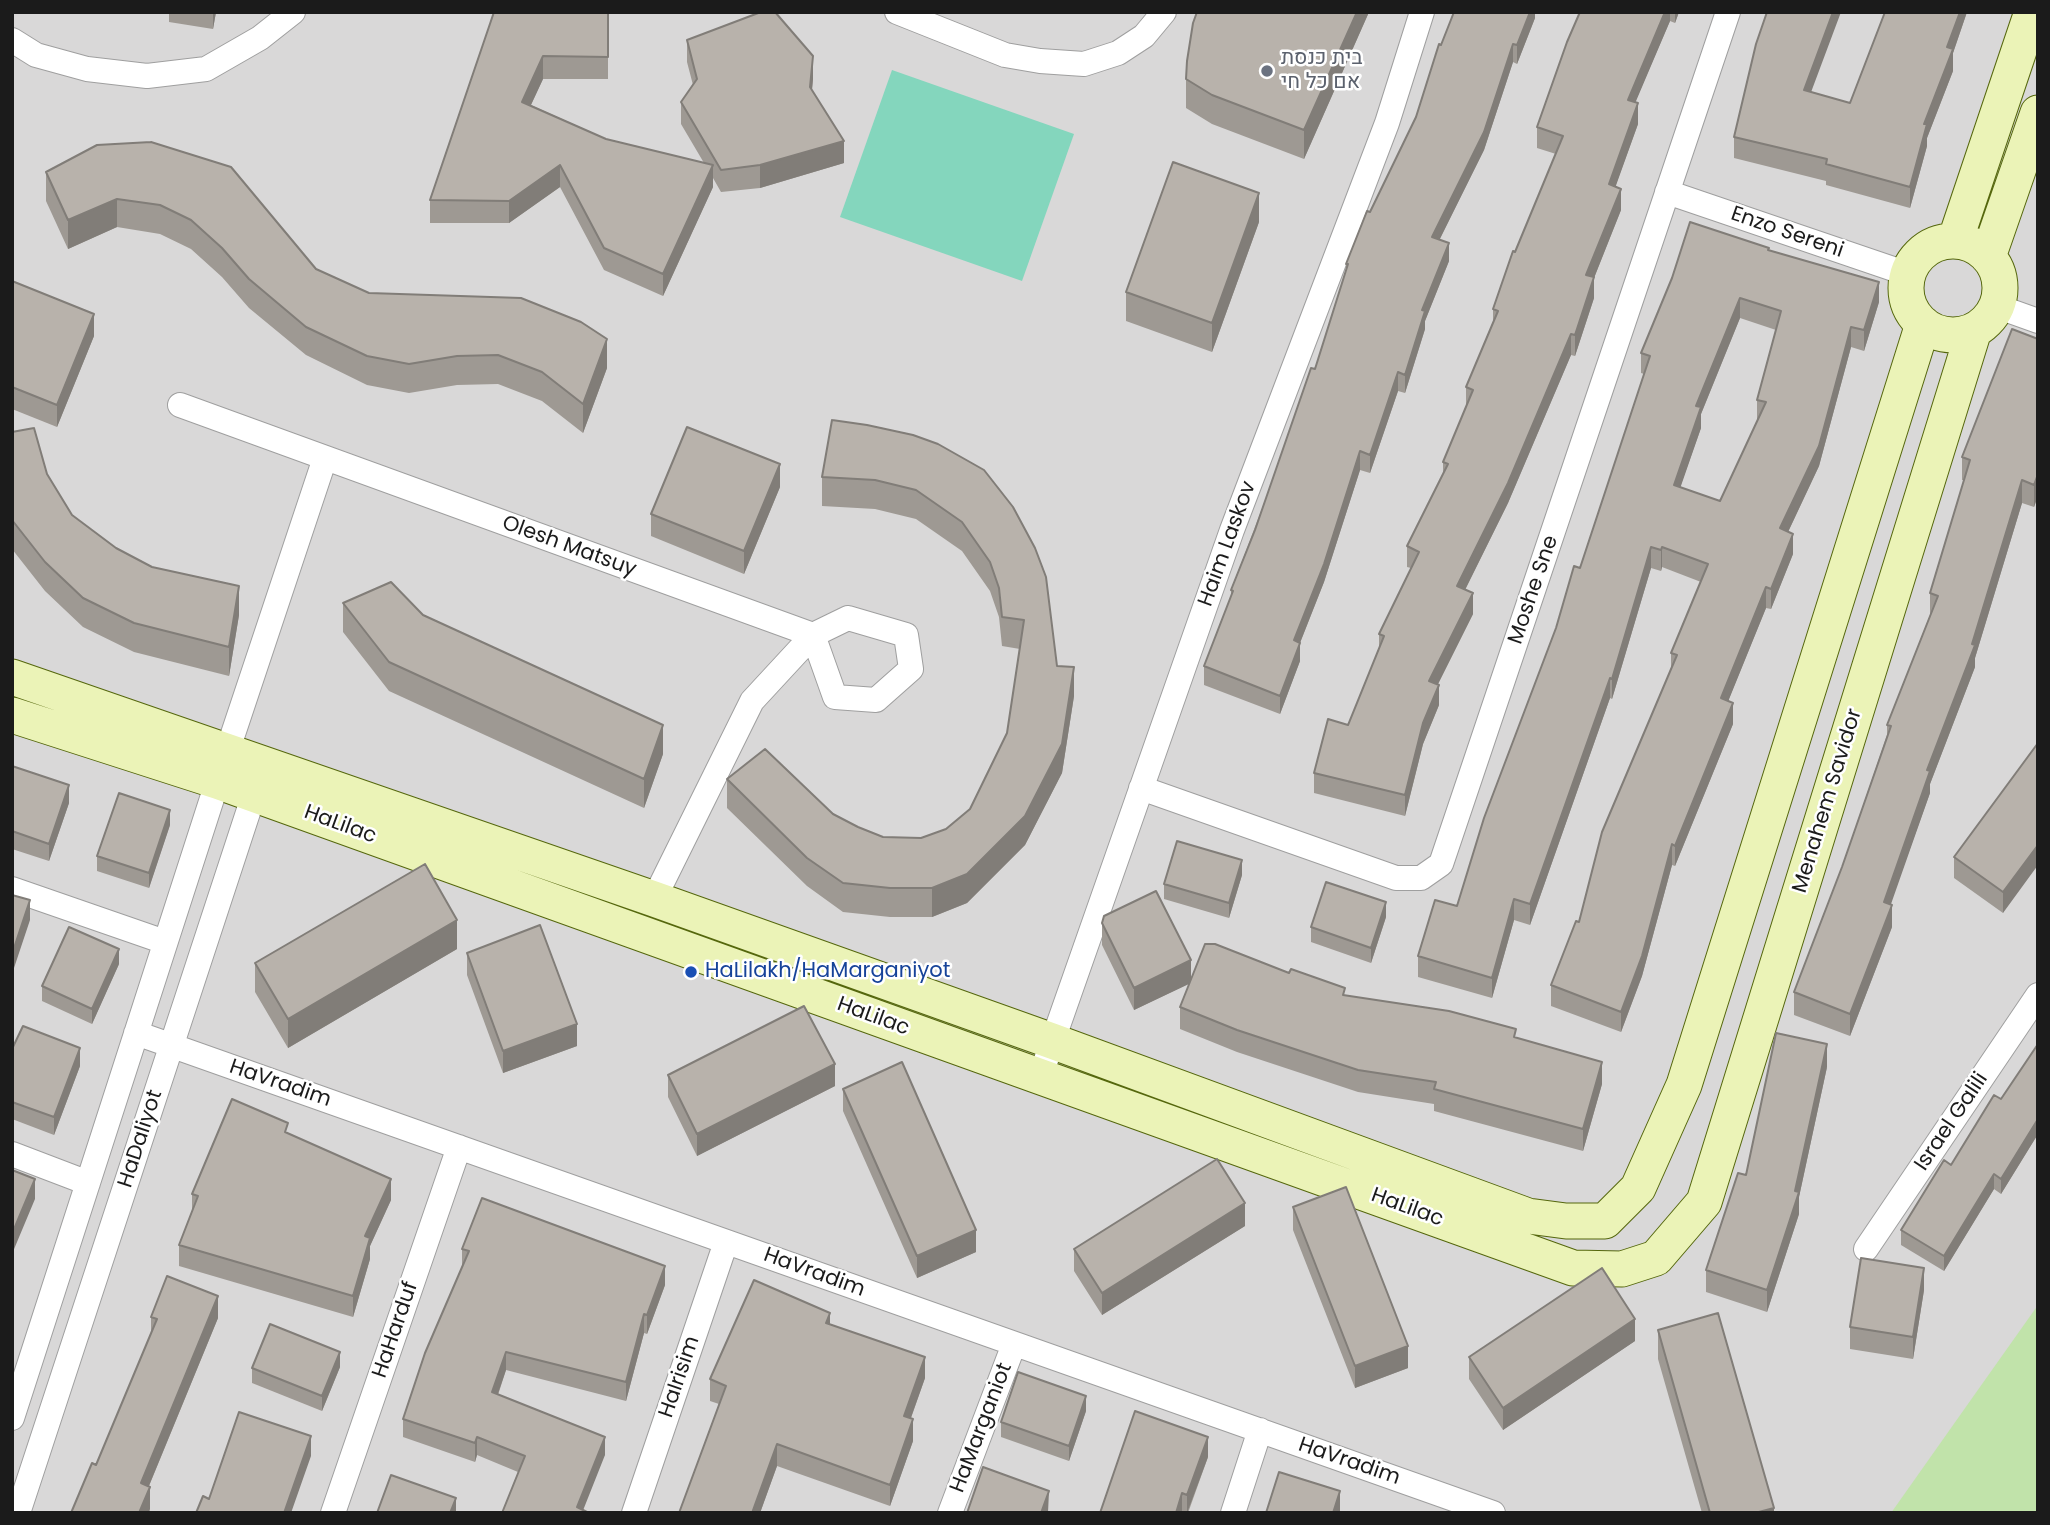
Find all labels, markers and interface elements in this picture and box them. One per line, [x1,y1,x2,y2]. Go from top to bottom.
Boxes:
place label: בית כנסת אם כל חי [1281,46,1363,96]
marker: בית כנסת אם כל חי [1259,63,1275,79]
street label: Enzo Sereni [1727,202,1847,264]
street label: Haim Laskov [1194,478,1262,610]
street label: Olesh Matsuy [499,511,639,583]
street label: Moshe Sne [1504,532,1564,648]
street label: Menahem Savidor [1788,706,1868,896]
street label: HaLilac [300,800,380,850]
place label: HaLilakh/HaMarganiyot [705,959,950,985]
marker: HaLilakh/HaMarganiyot [683,964,699,980]
street label: HaLilac [833,992,913,1042]
street label: HaVradim [226,1055,334,1113]
street label: Israel Galili [1910,1068,1994,1176]
street label: HaDaliyot [113,1087,169,1191]
street label: HaLilac [1367,1183,1447,1233]
street label: HaVradim [760,1243,868,1303]
street label: HaHarduf [368,1279,424,1381]
street label: HaIrisim [654,1333,706,1421]
street label: HaMarganiot [946,1360,1018,1496]
street label: HaVradim [1295,1433,1403,1491]

